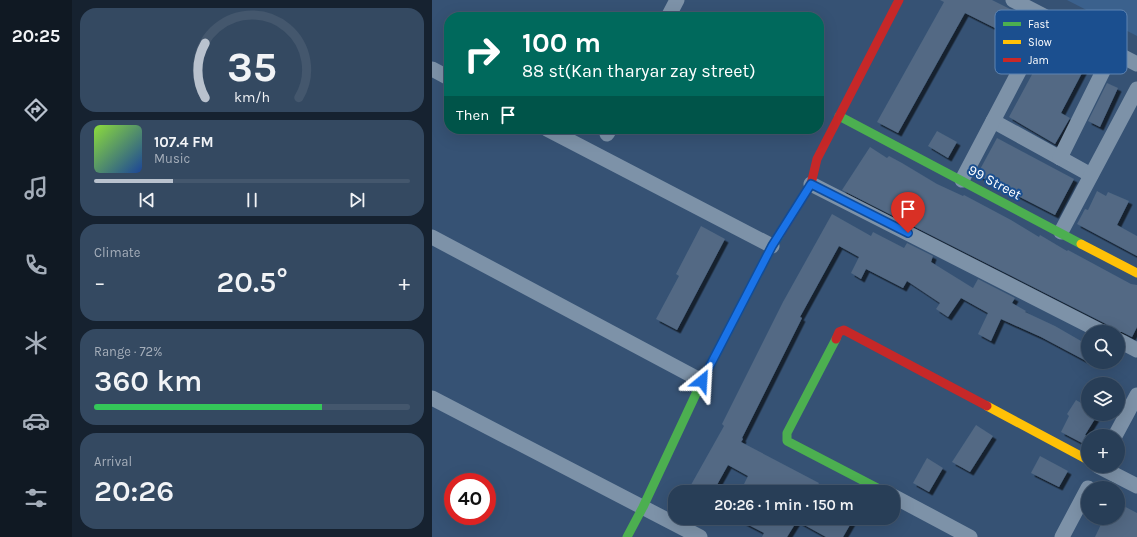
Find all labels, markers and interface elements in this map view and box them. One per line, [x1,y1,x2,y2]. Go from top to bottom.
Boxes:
legend [995,10,1127,74]
text: Fast [1028,18,1049,31]
text: 20:25 [12,25,60,47]
text: 100 m [522,26,601,59]
icon: right [456,28,508,80]
text: Slow [1028,36,1052,49]
text: 35 [227,43,277,91]
text: Jam [1028,54,1049,67]
text: 88 st(Kan tharyar zay street) [522,60,756,82]
text: km/h [234,89,270,106]
icon: directions [22,96,50,124]
icon: arrive [497,104,519,126]
text: Then [456,106,489,124]
text: 107.4 FM [154,133,214,151]
text: Music [154,151,190,166]
street label: 99 Street [965,161,1024,204]
icon: music [22,174,50,202]
icon: previous [136,189,158,211]
icon: pause [241,189,263,211]
icon: next [346,189,368,211]
pin [891,192,925,233]
icon: arrive [897,198,919,220]
text: Climate [94,245,140,260]
icon: phone [22,251,50,279]
text: 20.5° [216,264,288,300]
text: − [94,270,106,296]
text: + [398,270,410,296]
map controls [1081,325,1125,525]
button: search [1081,325,1125,369]
icon: climate [22,329,50,357]
text: Range · 72% [94,344,163,359]
position arrow [681,360,723,402]
text: 360 km [94,363,202,399]
button: layers [1081,377,1125,421]
icon: car [22,407,50,435]
button: + [1081,429,1125,473]
text: Arrival [94,454,132,469]
text: 20:26 [94,473,174,509]
speed limit sign: 40 [444,473,496,525]
button: − [1081,481,1125,525]
icon: filters [22,484,50,512]
text: 20:26 · 1 min · 150 m [714,496,854,514]

